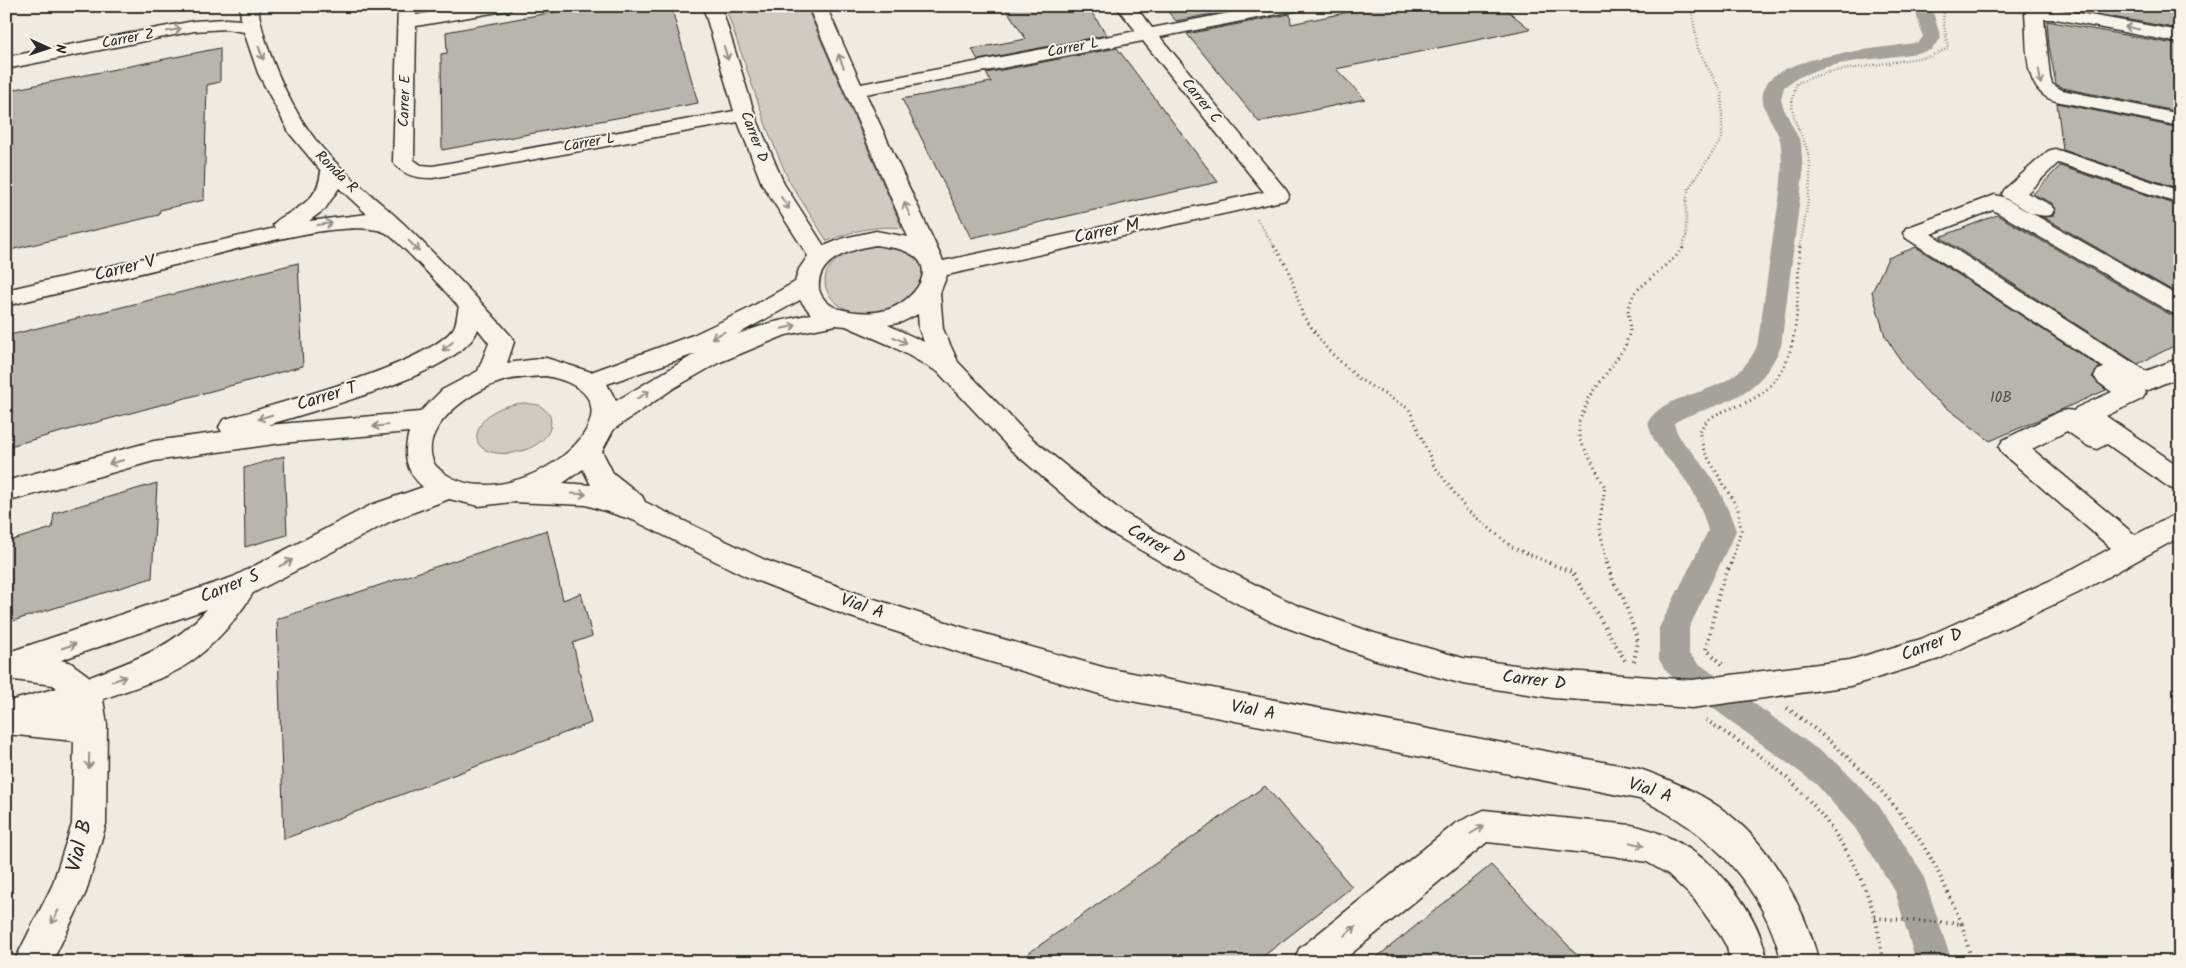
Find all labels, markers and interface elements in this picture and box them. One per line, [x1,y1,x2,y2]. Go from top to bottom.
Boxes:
north arrow [22,22,72,72]
street label: Carrer Z [100,22,156,56]
one-way arrow [2124,23,2140,32]
one-way arrow [166,24,182,34]
street label: Carrer L [1045,31,1101,65]
text: N [49,44,71,54]
one-way arrow [257,45,266,60]
one-way arrow [722,45,732,61]
one-way arrow [836,53,845,69]
one-way arrow [2036,69,2046,85]
street label: Carrer E [392,73,418,128]
street label: Carrer C [1175,73,1227,129]
street label: Carrer D [733,108,775,167]
street label: Carrer L [561,127,617,159]
street label: Ronda R [309,145,363,199]
one-way arrow [781,196,791,210]
one-way arrow [902,202,912,217]
street label: Carrer M [1071,211,1143,253]
one-way arrow [317,219,333,229]
one-way arrow [408,240,420,252]
street label: Carrer V [91,247,160,291]
one-way arrow [781,322,797,331]
one-way arrow [711,331,726,340]
one-way arrow [892,336,907,345]
one-way arrow [442,340,455,352]
street label: Carrer T [293,374,362,420]
house number: 10B [1990,386,2012,410]
one-way arrow [635,390,649,400]
one-way arrow [257,412,273,422]
one-way arrow [372,421,388,431]
one-way arrow [108,457,124,467]
one-way arrow [571,490,587,499]
street label: Carrer D [1121,516,1191,574]
one-way arrow [278,558,293,567]
street label: Carrer S [196,562,265,612]
street label: Vial A [836,586,888,628]
street label: Carrer D [1897,620,1967,670]
one-way arrow [61,640,77,650]
street label: Carrer D [1500,663,1568,699]
one-way arrow [111,674,126,683]
street label: Vial A [1228,692,1278,730]
one-way arrow [85,753,94,769]
street label: Vial A [1624,770,1676,812]
street label: Vial B [58,816,102,876]
one-way arrow [1470,825,1485,835]
one-way arrow [1629,840,1645,849]
one-way arrow [50,910,60,925]
one-way arrow [1343,926,1356,937]

